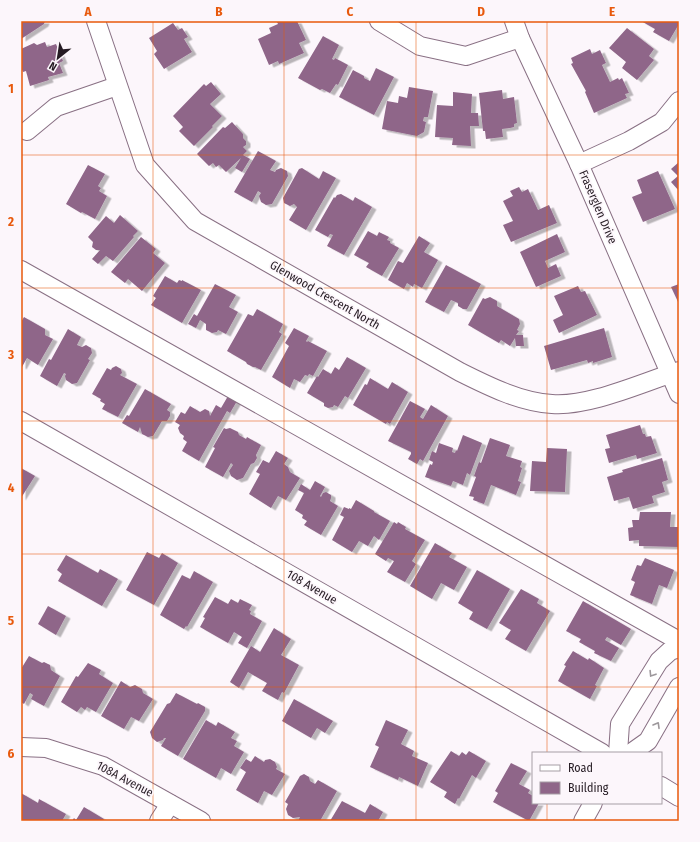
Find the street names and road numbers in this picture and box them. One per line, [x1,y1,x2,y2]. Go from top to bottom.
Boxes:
street label: Fraserglen Drive [576,168,620,246]
street label: Glenwood Crescent North [267,258,383,332]
street label: 108 Avenue [284,567,340,607]
street label: 108A Avenue [94,758,156,800]

